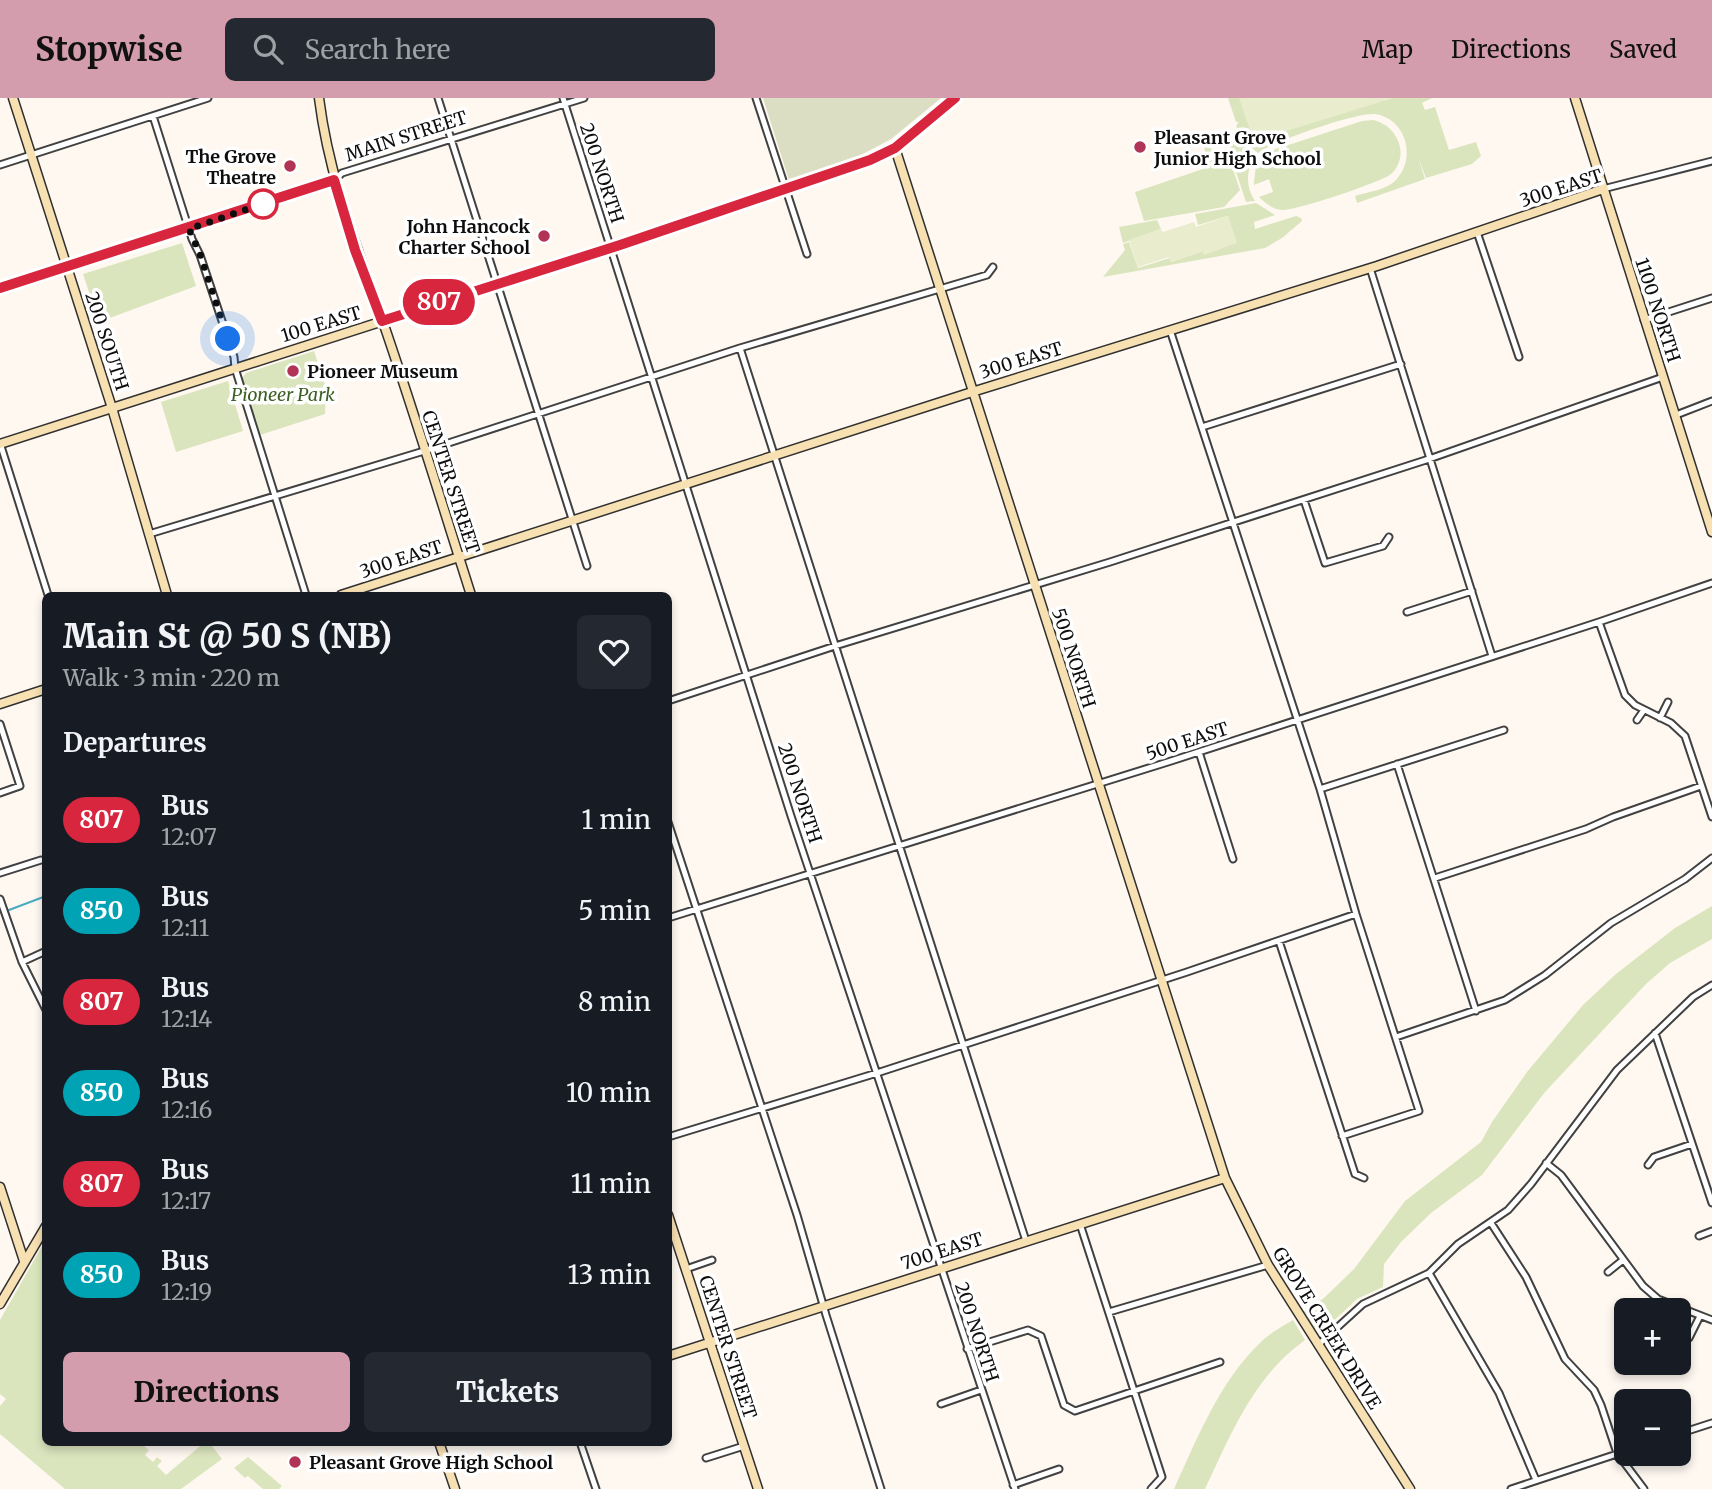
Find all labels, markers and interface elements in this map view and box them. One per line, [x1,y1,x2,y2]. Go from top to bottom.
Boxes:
search box [225,18,715,81]
text: Stopwise [35,29,183,70]
icon: search [249,30,287,68]
text: Search here [305,33,450,66]
text: Map [1362,34,1413,65]
text: Directions [1451,34,1571,65]
text: Saved [1609,34,1677,65]
street label: MAIN STREET [342,105,470,167]
street label: 200 NORTH [575,120,629,226]
place label: Pleasant Grove Junior High School [1153,126,1321,170]
marker: Pleasant Grove Junior High School [1132,139,1148,155]
place label: The Grove Theatre [185,145,276,189]
marker: The Grove Theatre [282,158,298,174]
street label: 300 EAST [1517,164,1606,212]
unlabelled marker [248,189,278,219]
place label: John Hancock Charter School [399,215,530,259]
marker: John Hancock Charter School [536,228,552,244]
street label: 1100 NORTH [1630,255,1686,365]
line badge: 807 [399,279,479,325]
text: 807 [417,286,461,317]
street label: 200 SOUTH [80,289,134,393]
street label: 100 EAST [278,301,364,347]
your location [210,321,245,356]
street label: 300 EAST [977,336,1066,383]
place label: Pioneer Museum [307,360,458,383]
marker: Pioneer Museum [285,363,301,379]
park label: Pioneer Park [231,383,335,406]
street label: CENTER STREET [417,407,485,557]
street label: 300 EAST [357,535,446,583]
street label: 500 NORTH [1047,605,1101,711]
button: heart [577,615,651,689]
text: Main St @ 50 S (NB) [63,616,392,657]
text: Walk · 3 min · 220 m [63,663,280,692]
street label: 500 EAST [1143,717,1232,765]
text: Departures [63,726,207,759]
street label: 200 NORTH [773,740,827,846]
text: Bus [161,789,209,822]
text: 1 min [582,803,651,836]
text: 807 [79,804,124,835]
text: 12:07 [161,822,217,851]
text: Bus [161,880,209,913]
text: 5 min [578,894,651,927]
text: 850 [80,895,123,926]
text: 12:11 [161,913,209,942]
text: Bus [161,971,209,1004]
text: 8 min [578,985,651,1018]
text: 807 [79,986,124,1017]
text: 12:14 [161,1004,212,1033]
text: Bus [161,1062,209,1095]
text: 10 min [566,1076,651,1109]
text: 850 [80,1077,123,1108]
text: 12:16 [161,1095,212,1124]
text: Bus [161,1153,209,1186]
text: 11 min [571,1167,651,1200]
text: 807 [79,1168,124,1199]
text: 12:17 [161,1186,211,1215]
street label: 700 EAST [898,1227,986,1275]
street label: GROVE CREEK DRIVE [1268,1243,1387,1414]
text: Bus [161,1244,209,1277]
text: 13 min [567,1258,651,1291]
text: 850 [80,1259,123,1290]
street label: CENTER STREET [694,1272,762,1422]
text: 12:19 [161,1277,212,1306]
street label: 200 NORTH [950,1279,1004,1385]
map controls [1614,1298,1691,1466]
button: + [1614,1298,1691,1375]
button: Directions [63,1352,350,1432]
button: Tickets [364,1352,651,1432]
button: − [1614,1389,1691,1466]
place label: Pleasant Grove High School [309,1451,553,1474]
marker: Pleasant Grove High School [287,1454,303,1470]

